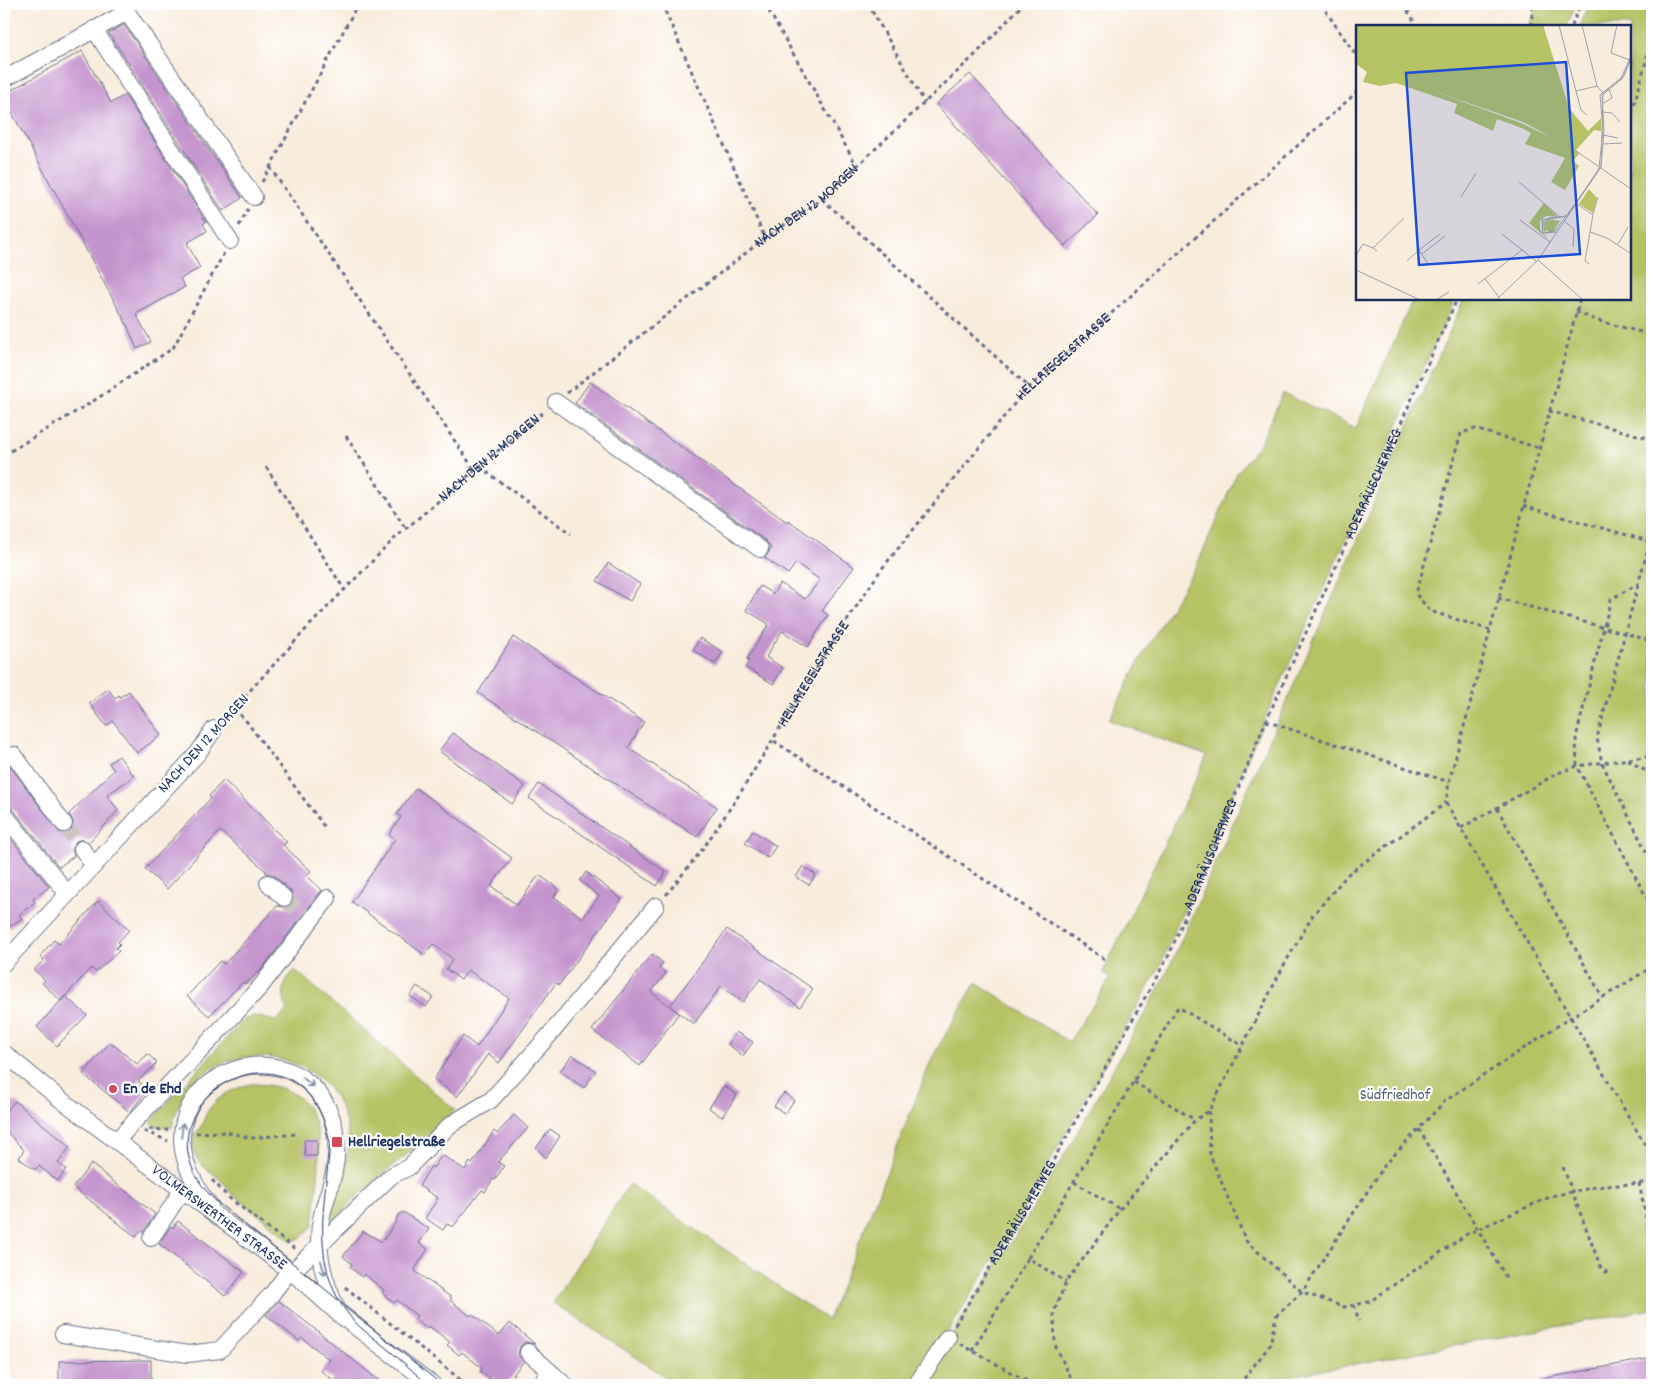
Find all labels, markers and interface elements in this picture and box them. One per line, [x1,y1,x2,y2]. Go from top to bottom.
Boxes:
inset map [1356,25,1631,300]
street label: NACH DEN 12 MORGEN [749,158,864,254]
street label: HELLRIEGELSTRASSE [1010,307,1117,406]
street label: NACH DEN 12 MORGEN [433,408,545,508]
street label: ADERRÄUSCHERWEG [1338,425,1408,543]
street label: HELLRIEGELSTRASSE [771,615,856,732]
street label: NACH DEN 12 MORGEN [153,689,255,799]
street label: ADERRÄUSCHERWEG [1177,796,1244,914]
one-way arrow [301,1077,314,1088]
place label: En de Ehd [123,1078,182,1101]
marker: En de Ehd [107,1083,119,1095]
park label: Südfriedhof [1360,1084,1431,1107]
one-way arrow [178,1122,187,1138]
place label: Hellriegelstraße [348,1131,445,1154]
marker: Hellriegelstraße [330,1135,344,1149]
street label: ADERRÄUSCHERWEG [982,1156,1063,1270]
street label: VOLMERSWERTHER STRASSE [147,1159,292,1276]
one-way arrow [318,1260,328,1276]

